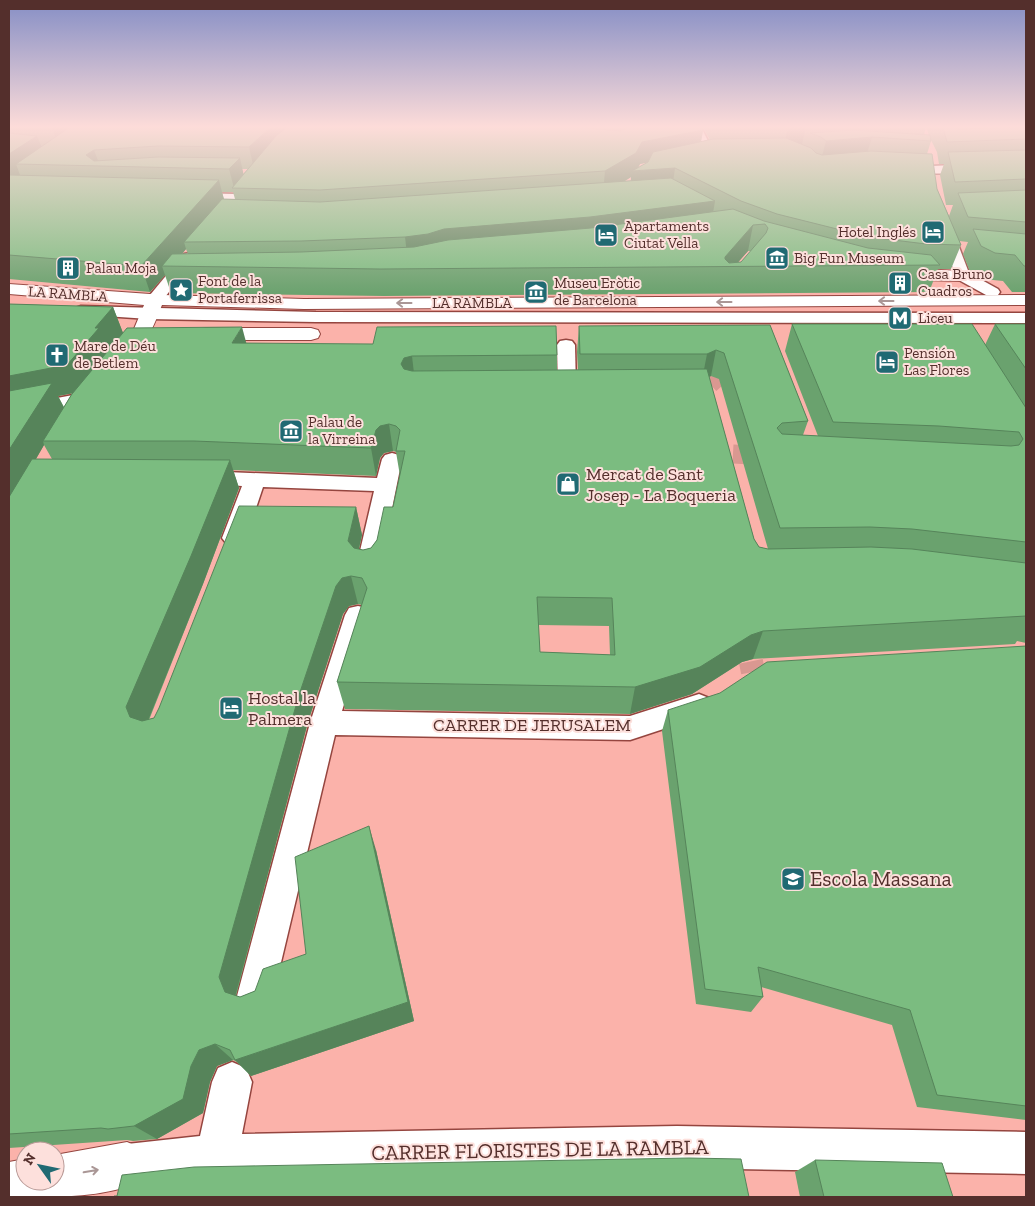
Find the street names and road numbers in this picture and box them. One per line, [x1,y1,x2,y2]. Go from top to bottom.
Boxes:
street label: LA RAMBLA [27,282,109,306]
street label: LA RAMBLA [432,294,512,312]
street label: CARRER DE JERUSALEM [433,714,631,736]
street label: CARRER FLORISTES DE LA RAMBLA [371,1134,709,1165]

